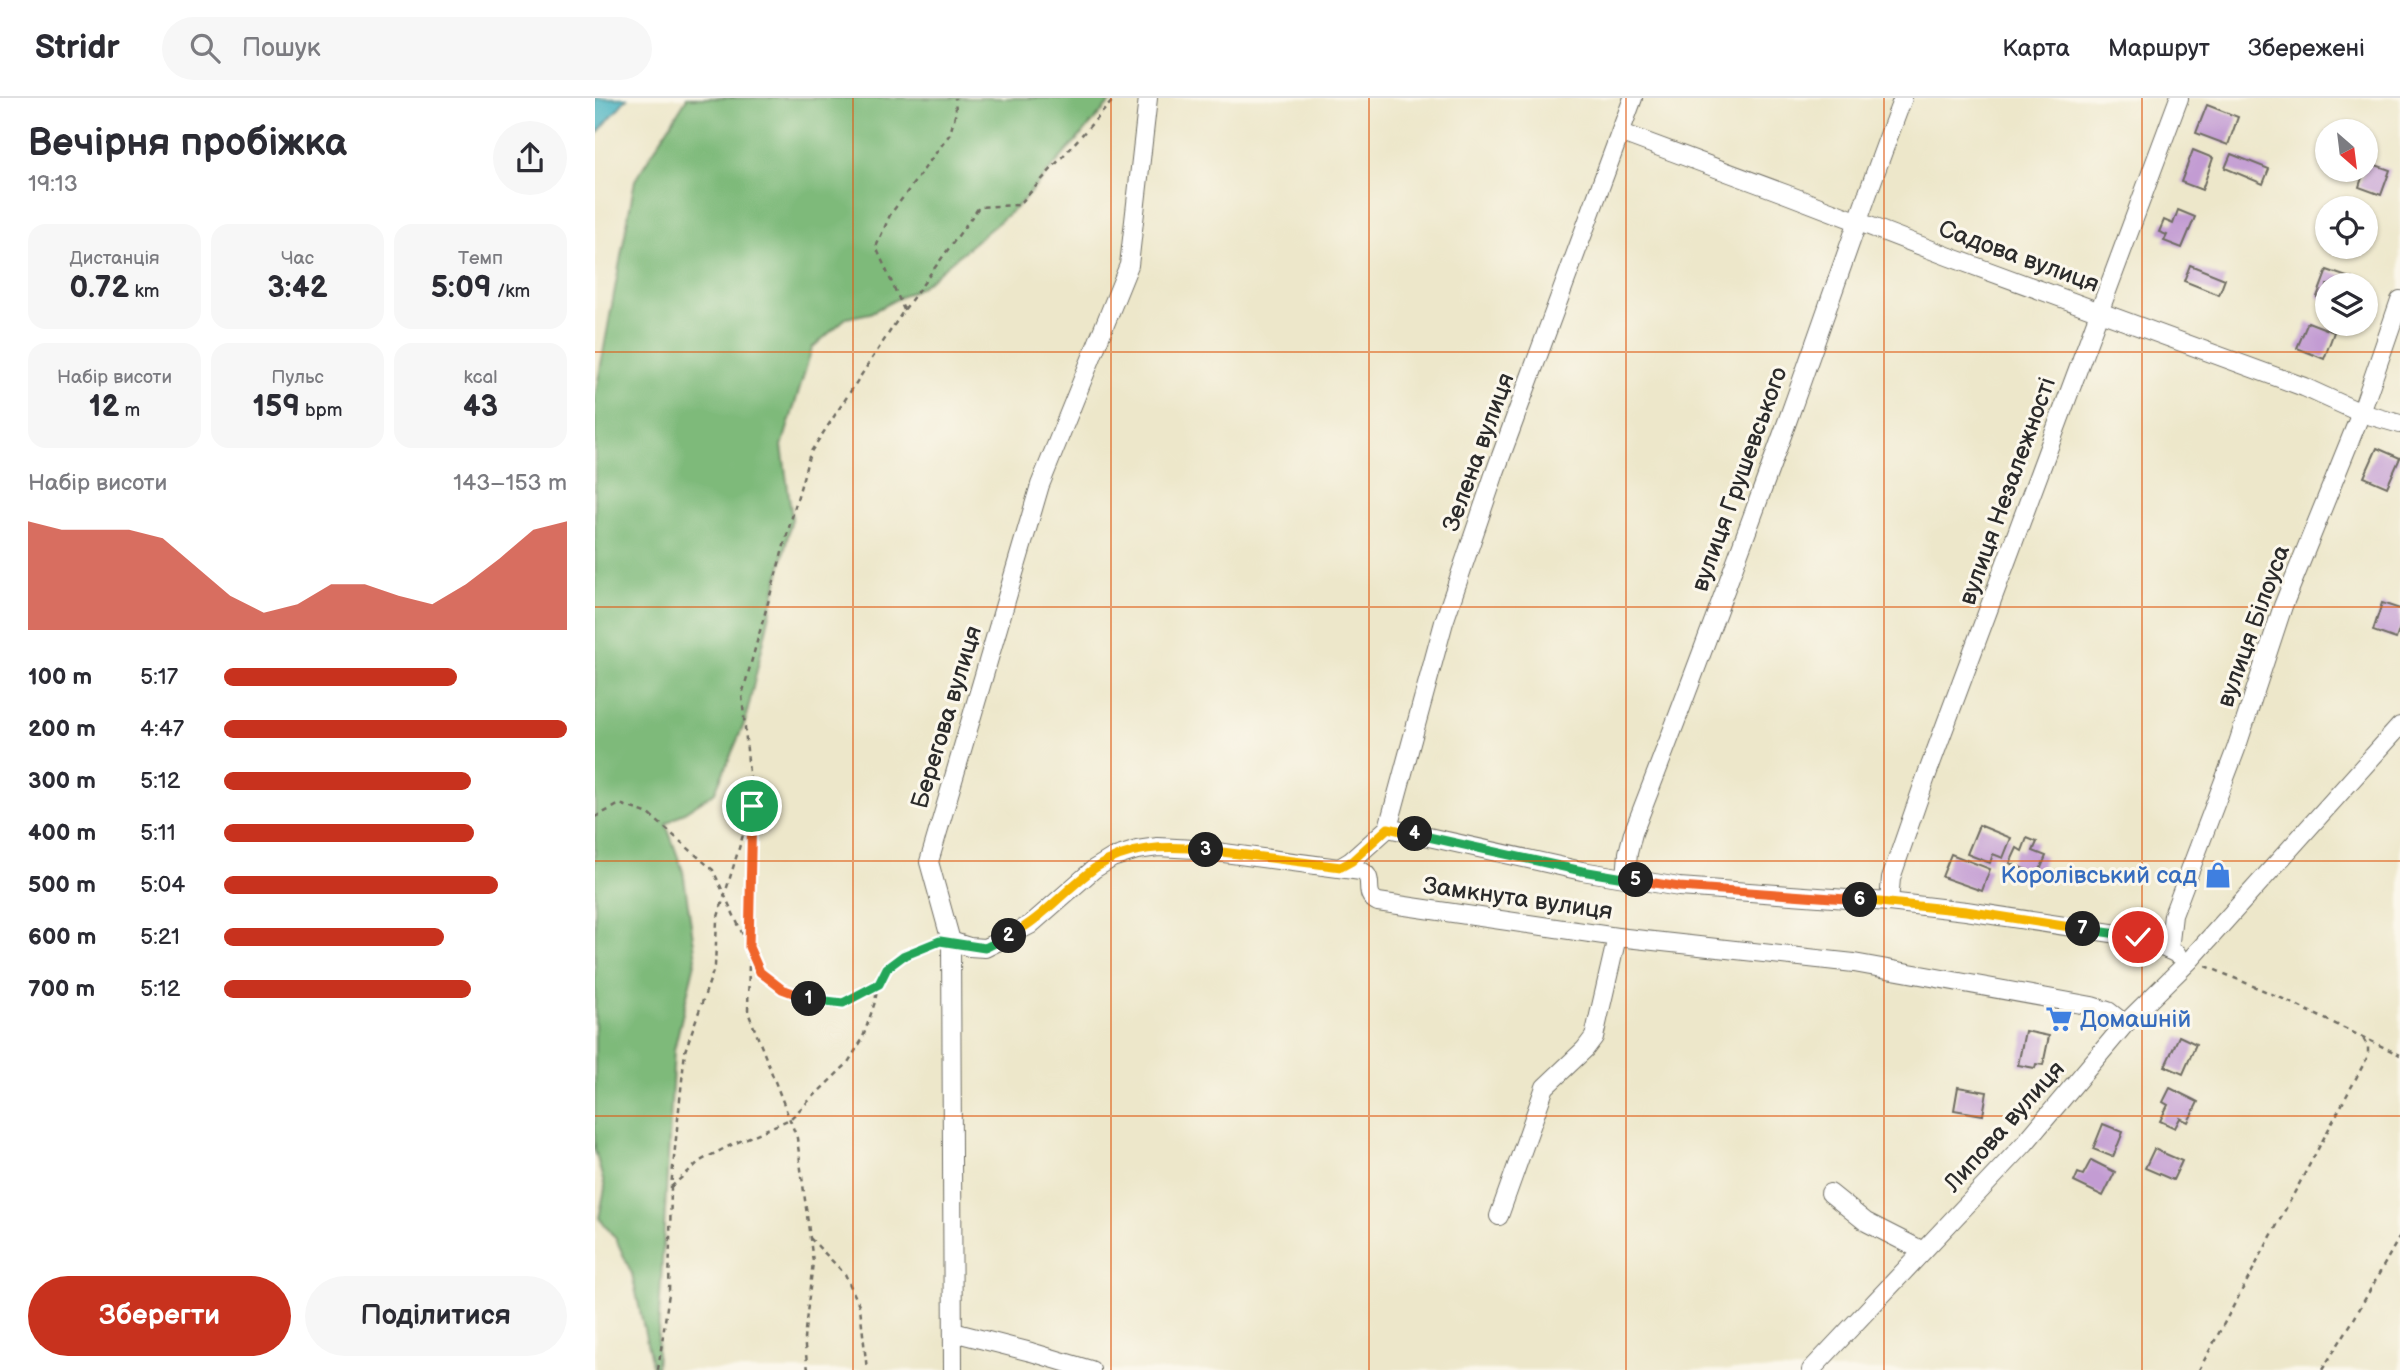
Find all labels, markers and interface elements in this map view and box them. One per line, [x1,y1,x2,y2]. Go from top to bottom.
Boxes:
search box [162,17,652,80]
text: Stridr [35,28,120,68]
icon: search [186,29,224,67]
text: Пошук [242,33,321,64]
text: Карта [2002,34,2070,63]
text: Маршрут [2108,34,2210,63]
text: Збережені [2248,34,2365,63]
north arrow [2315,119,2378,182]
map controls [2315,119,2378,336]
text: Вечірня пробіжка [28,121,347,166]
button: share [493,121,567,195]
text: 19:13 [28,170,78,198]
button: locate [2315,196,2378,259]
street label: Садова вулиця [1935,214,2103,299]
text: Дистанція [69,247,160,270]
text: Час [281,247,314,270]
text: Темп [458,247,503,270]
text: 0.72 [70,270,129,306]
text: 3:42 [267,270,328,306]
text: 5:09 [431,270,492,306]
button: layers [2315,273,2378,336]
text: km [129,280,159,303]
text: /km [492,280,530,303]
street label: вулиця Грушевського [1685,363,1794,595]
text: Набір висоти [57,366,172,389]
text: Пульс [271,366,324,389]
text: kcal [463,366,498,389]
street label: Зелена вулиця [1436,369,1521,535]
street label: вулиця Незалежності [1953,373,2062,609]
text: 12 [89,389,119,425]
text: 159 [252,389,300,425]
text: 43 [463,389,498,425]
text: m [119,399,140,422]
text: bpm [300,399,343,422]
text: Набір висоти [28,469,167,497]
text: 143–153 m [453,469,567,497]
street label: вулиця Білоуса [2211,541,2296,711]
street label: Берегова вулиця [905,622,988,812]
text: 100 m [28,663,92,691]
text: 5:17 [140,663,178,691]
text: 200 m [28,715,96,743]
text: 4:47 [140,715,184,743]
text: 300 m [28,767,96,795]
text: 5:12 [140,767,180,795]
pin [722,776,782,836]
icon: arrive [733,787,771,825]
pin: 4 [1397,816,1433,852]
text: 400 m [28,819,96,847]
text: 5:11 [140,819,176,847]
text: 4 [1409,822,1420,845]
pin: 3 [1189,832,1223,868]
text: 3 [1200,838,1211,861]
shop icon: Королівський сад [2203,860,2233,890]
place label: Королівський сад [2001,861,2197,890]
pin: 5 [1619,862,1653,898]
text: 5 [1630,868,1641,891]
text: 500 m [28,871,96,899]
text: 5:04 [140,871,185,899]
street label: Замкнута вулиця [1421,871,1614,926]
pin: 6 [1843,882,1877,918]
text: 6 [1854,888,1865,911]
pin [2108,907,2168,967]
pin: 7 [2065,912,2101,946]
text: 7 [2077,917,2088,940]
pin: 2 [991,918,1027,954]
icon: check [2119,918,2157,956]
text: 600 m [28,923,96,951]
text: 5:21 [140,923,180,951]
text: 2 [1003,924,1014,947]
text: 700 m [28,975,95,1003]
text: 5:12 [140,975,180,1003]
pin: 1 [791,982,827,1016]
text: 1 [805,987,813,1010]
supermarket icon: Домашній [2044,1004,2074,1034]
place label: Домашній [2080,1005,2191,1034]
street label: Липова вулиця [1937,1055,2071,1199]
button: Зберегти [28,1276,291,1356]
button: Поділитися [305,1276,567,1356]

